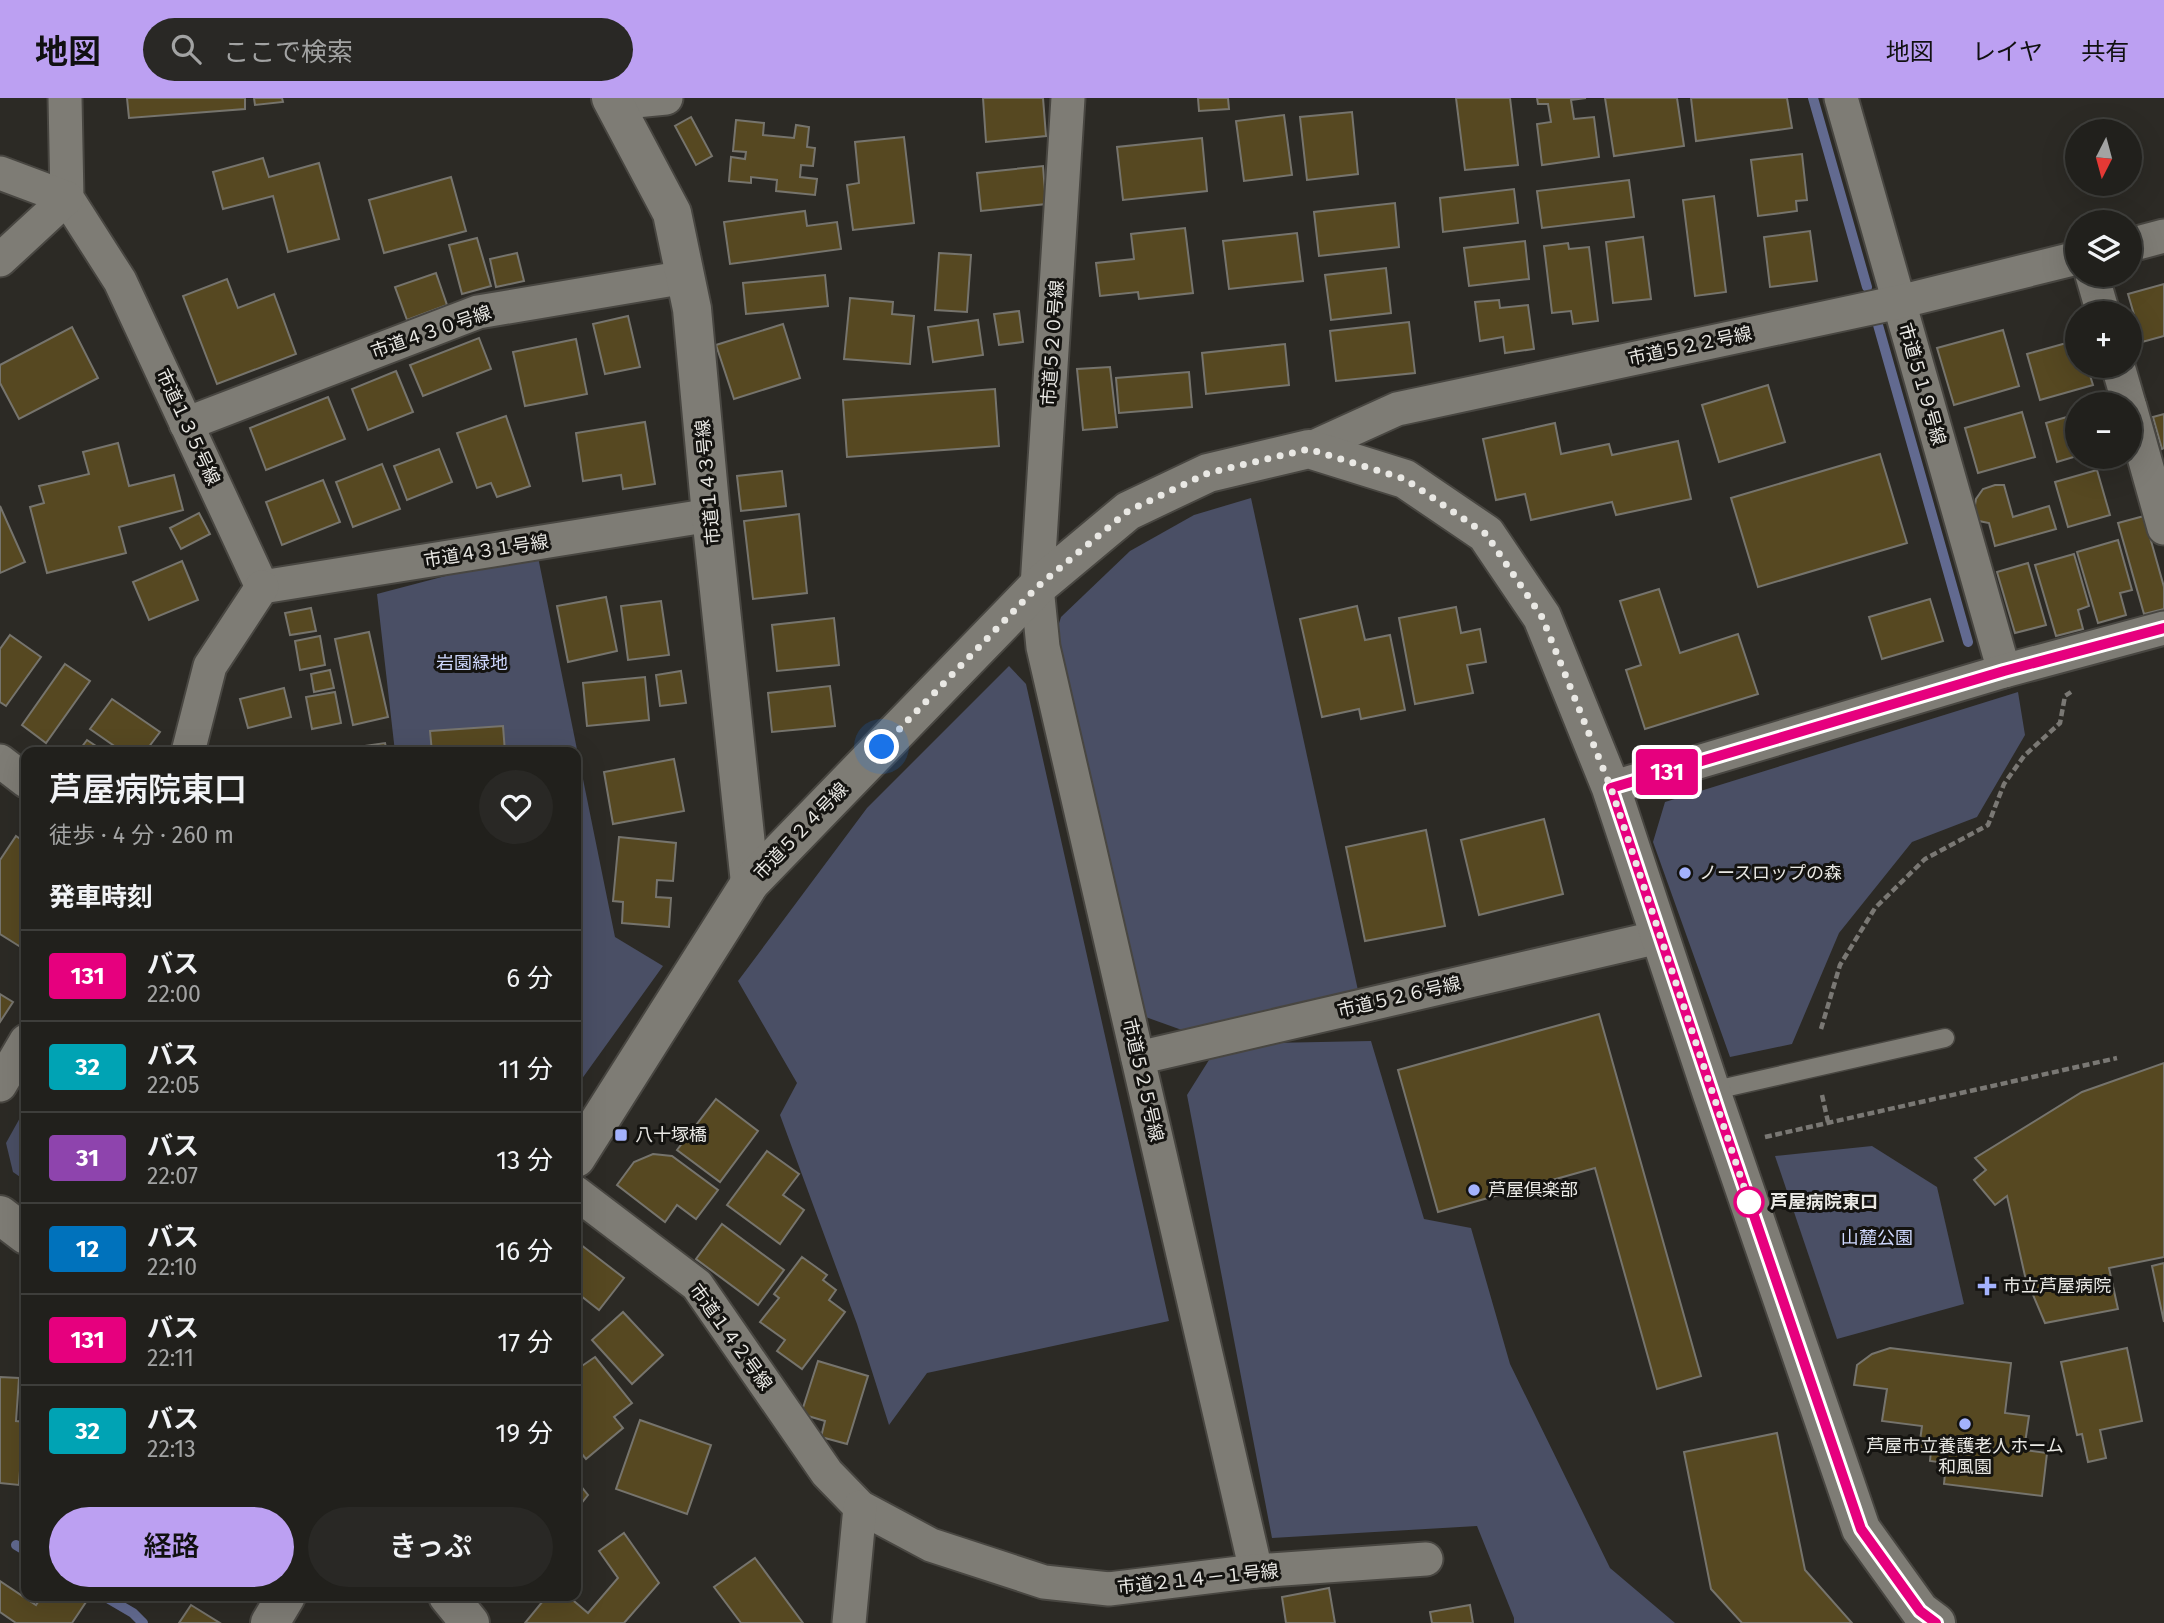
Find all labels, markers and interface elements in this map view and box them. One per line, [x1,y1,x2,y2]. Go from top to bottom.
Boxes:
search box [143,18,633,81]
icon: search [167,30,205,68]
text: 地図 [35,32,101,72]
text: ここで検索 [223,37,353,68]
text: 地図 [1886,38,1934,66]
text: レイヤ [1972,38,2043,66]
text: 共有 [2081,38,2129,66]
north arrow [2065,119,2142,196]
map controls [2065,119,2142,469]
button: layers [2065,210,2142,287]
street label: 市道５２０号線 [1038,279,1068,407]
street label: 市道４３０号線 [368,301,494,363]
button: + [2065,301,2142,378]
street label: 市道５１９号線 [1894,320,1950,448]
street label: 市道５２２号線 [1626,322,1754,370]
street label: 市道１３５号線 [151,365,225,489]
button: − [2065,392,2142,469]
street label: 市道１４３号線 [692,418,724,546]
street label: 市道４３１号線 [422,530,550,572]
park label: 岩園緑地 [436,652,508,674]
your location [864,729,899,764]
line badge: 131 [1627,749,1707,795]
text: 131 [1650,758,1684,786]
text: 芦屋病院東口 [49,770,247,810]
button: heart [479,770,553,844]
street label: 市道５２４号線 [749,778,853,884]
text: 徒歩 · 4 分 · 260 m [49,821,234,849]
place label: ノースロップの森 [1699,862,1842,884]
marker: ノースロップの森 [1677,865,1693,881]
text: 発車時刻 [49,882,153,913]
text: バス [147,949,199,980]
text: 131 [70,962,105,990]
text: 6 分 [506,963,553,994]
street label: 市道５２６号線 [1335,972,1463,1022]
text: 22:00 [147,980,201,1008]
street label: 市道５２５号線 [1118,1016,1168,1144]
text: バス [147,1040,199,1071]
text: 32 [75,1053,100,1081]
text: 11 分 [498,1054,553,1085]
text: 22:05 [147,1071,200,1099]
place label: 八十塚橋 [635,1124,707,1146]
marker: 八十塚橋 [613,1127,629,1143]
text: バス [147,1131,199,1162]
text: 31 [76,1144,99,1172]
text: 13 分 [496,1145,553,1176]
text: 22:07 [147,1162,198,1190]
place label: 芦屋倶楽部 [1488,1179,1578,1201]
marker: 芦屋倶楽部 [1466,1182,1482,1198]
marker: 芦屋病院東口 [1734,1187,1764,1217]
place label: 芦屋病院東口 [1770,1191,1878,1213]
text: バス [147,1222,199,1253]
park label: 山麓公園 [1841,1227,1913,1249]
text: 12 [76,1235,99,1263]
text: 16 分 [495,1236,553,1267]
text: 22:10 [147,1253,197,1281]
place label: 市立芦屋病院 [2003,1275,2111,1297]
marker: 市立芦屋病院 [1977,1276,1997,1296]
street label: 市道１４２号線 [685,1280,777,1394]
text: バス [147,1313,199,1344]
text: 131 [70,1326,105,1354]
text: 17 分 [497,1327,553,1358]
text: 22:11 [147,1344,194,1372]
text: バス [147,1404,199,1435]
marker: 芦屋市立養護老人ホーム 和風園 [1957,1416,1973,1432]
text: 32 [75,1417,100,1445]
text: 19 分 [495,1418,553,1449]
text: 22:13 [147,1435,196,1463]
place label: 芦屋市立養護老人ホーム 和風園 [1866,1435,2064,1478]
button: 経路 [49,1507,294,1587]
button: きっぷ [308,1507,553,1587]
street label: 市道２１４－１号線 [1116,1560,1280,1598]

